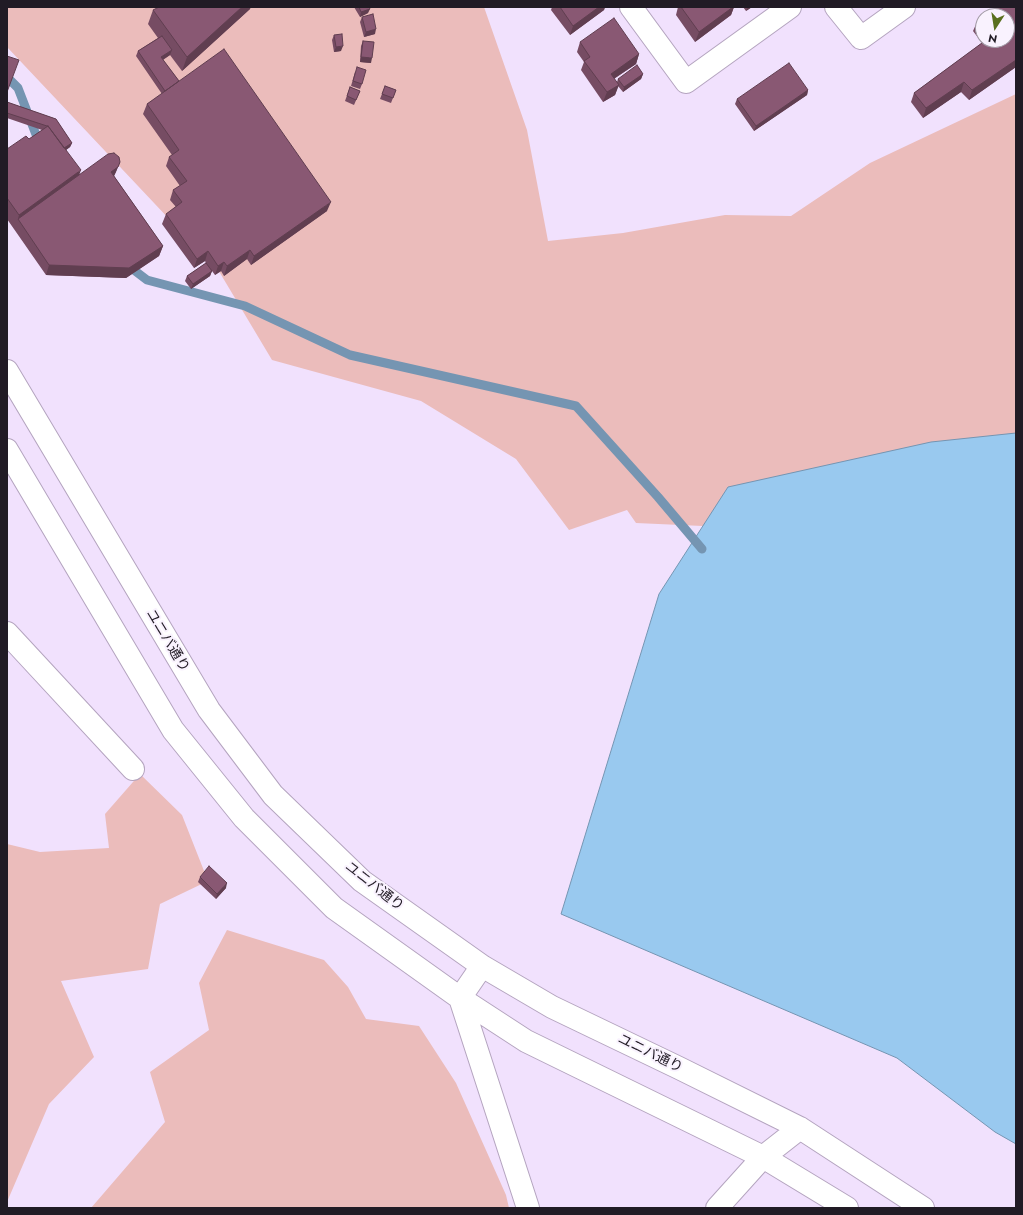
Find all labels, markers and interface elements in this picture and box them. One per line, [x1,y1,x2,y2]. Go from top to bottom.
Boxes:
north arrow [975,8,1015,48]
text: N [987,30,999,47]
street label: ユニバ通り [142,607,192,675]
street label: ユニバ通り [341,859,407,915]
street label: ユニバ通り [615,1031,685,1077]

